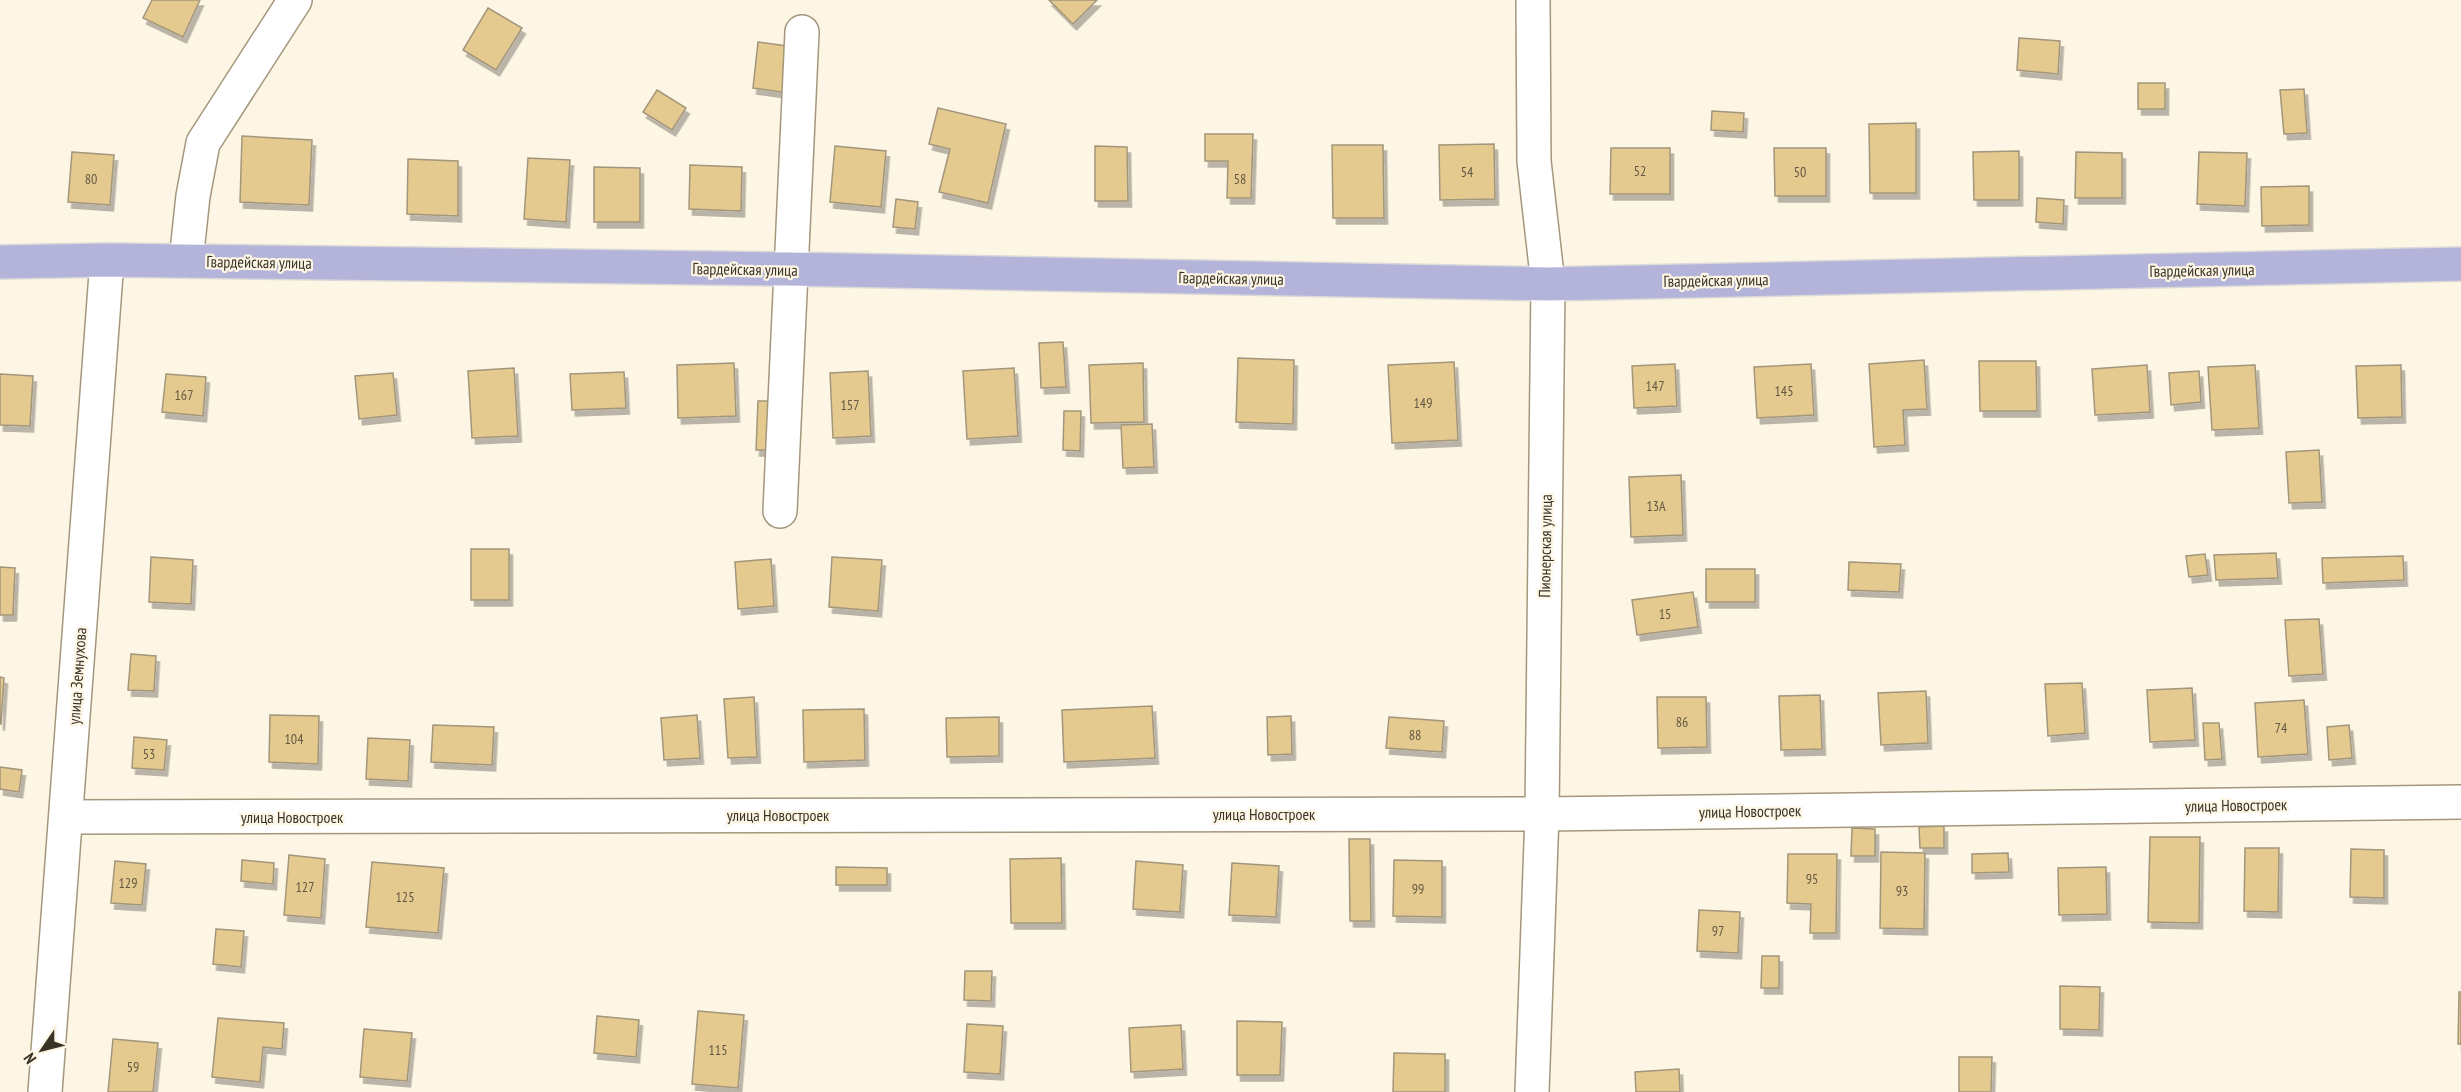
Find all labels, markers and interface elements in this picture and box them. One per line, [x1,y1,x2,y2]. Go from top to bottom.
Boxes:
house number: 52 [1634,162,1646,180]
house number: 54 [1461,163,1474,181]
house number: 50 [1794,163,1806,181]
house number: 80 [85,170,97,188]
house number: 58 [1234,170,1246,188]
street label: Гвардейская улица [206,251,312,273]
street label: Гвардейская улица [692,258,798,280]
street label: Гвардейская улица [2149,259,2255,281]
street label: Гвардейская улица [1178,267,1284,289]
street label: Гвардейская улица [1663,269,1769,291]
house number: 147 [1646,377,1664,395]
house number: 145 [1775,382,1793,400]
house number: 167 [175,386,193,404]
house number: 149 [1414,394,1432,412]
house number: 157 [841,396,859,414]
street label: Пионерская улица [1534,494,1556,598]
house number: 13А [1646,497,1666,515]
house number: 15 [1659,605,1671,623]
street label: улица Земнухова [64,627,90,725]
house number: 86 [1676,713,1688,731]
house number: 74 [2275,719,2288,737]
house number: 88 [1409,726,1421,744]
house number: 104 [285,730,304,748]
house number: 53 [143,745,155,763]
street label: улица Новостроек [2185,794,2288,816]
street label: улица Новостроек [1699,800,1802,822]
street label: улица Новостроек [1213,804,1316,824]
street label: улица Новостроек [727,805,830,825]
street label: улица Новостроек [241,807,344,827]
house number: 95 [1806,870,1818,888]
house number: 129 [119,874,137,892]
house number: 127 [296,878,314,896]
house number: 99 [1412,880,1424,898]
house number: 93 [1896,882,1908,900]
house number: 125 [396,888,414,906]
house number: 97 [1712,922,1724,940]
north arrow [12,1020,72,1080]
house number: 115 [709,1041,727,1059]
text: N [19,1049,40,1068]
house number: 59 [127,1058,139,1076]

